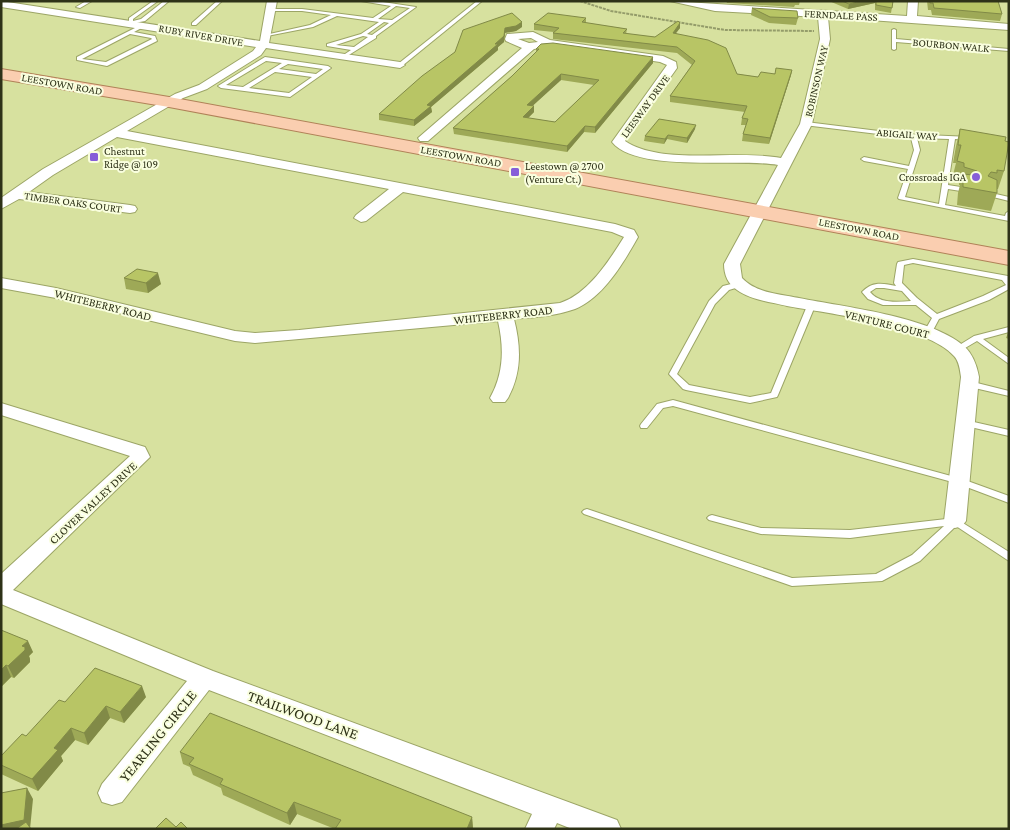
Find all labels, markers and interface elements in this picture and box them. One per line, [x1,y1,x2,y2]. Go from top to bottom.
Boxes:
street label: FERNDALE PASS [804,7,878,23]
street label: RUBY RIVER DRIVE [158,22,244,48]
street label: BOURBON WALK [912,36,991,54]
street label: ROBINSON WAY [802,44,830,118]
street label: LEESTOWN ROAD [21,71,103,97]
street label: LEESWAY DRIVE [618,72,672,140]
street label: ABIGAIL WAY [876,126,938,142]
street label: LEESTOWN ROAD [420,143,502,169]
place label: Chestnut Ridge @ 109 [104,145,158,171]
marker: Chestnut Ridge @ 109 [88,151,100,163]
place label: Leestown @ 2700 (Venture Ct.) [525,160,604,186]
marker: Leestown @ 2700 (Venture Ct.) [509,166,521,178]
place label: Crossroads IGA [899,171,967,183]
marker: Crossroads IGA [970,171,982,183]
street label: TIMBER OAKS COURT [23,189,123,215]
street label: LEESTOWN ROAD [818,215,900,243]
street label: WHITEBERRY ROAD [53,286,153,324]
street label: WHITEBERRY ROAD [453,303,553,327]
street label: VENTURE COURT [843,307,931,341]
street label: CLOVER VALLEY DRIVE [46,458,140,547]
street label: YEARLING CIRCLE [116,687,200,785]
street label: TRAILWOOD LANE [246,688,360,742]

